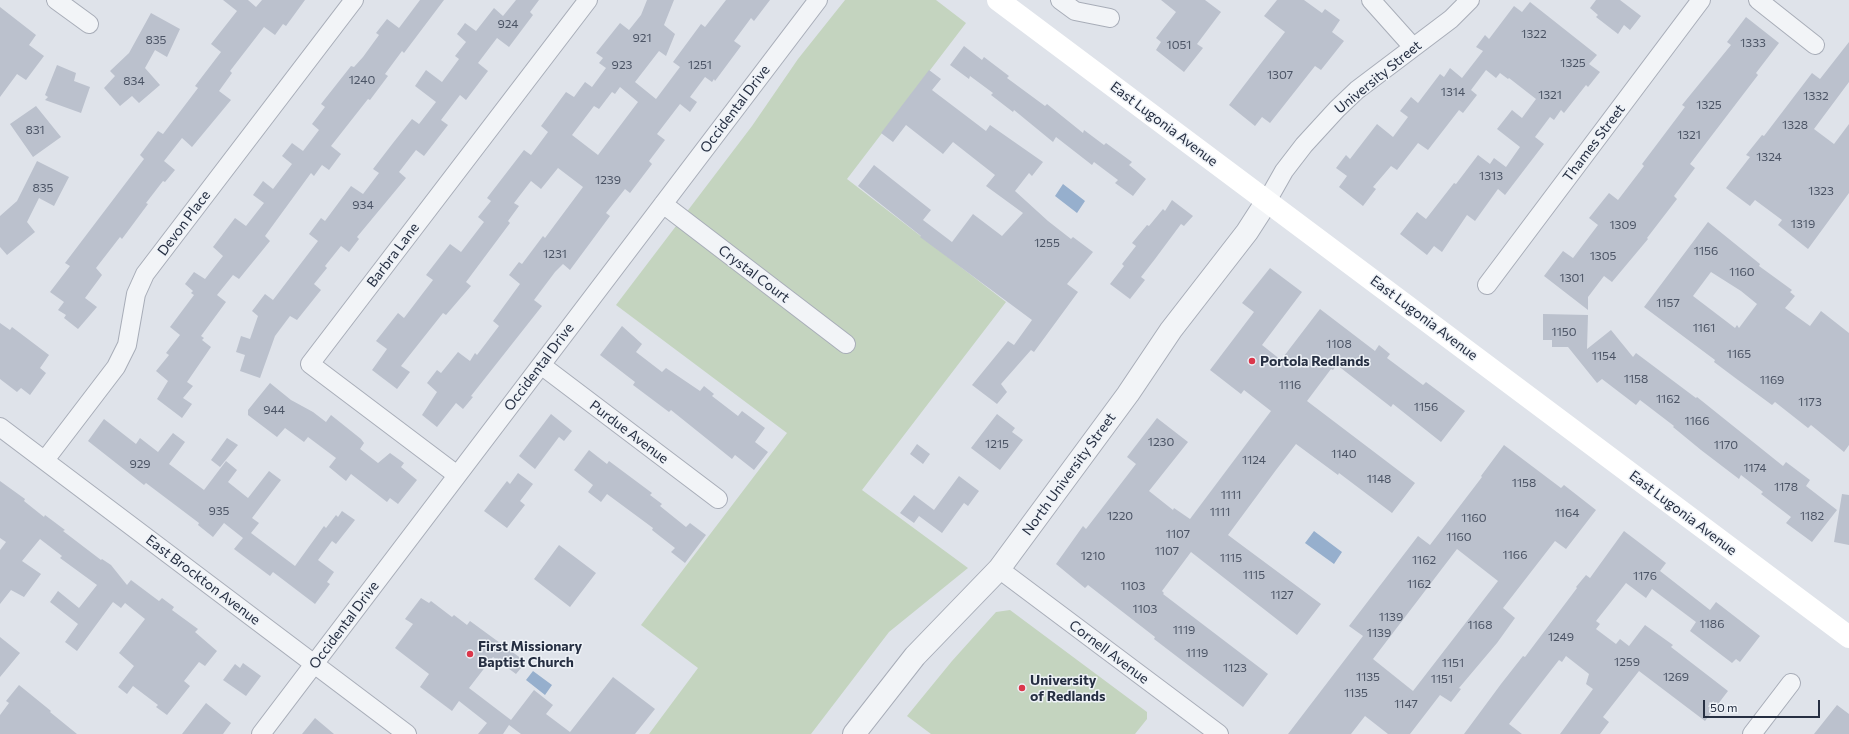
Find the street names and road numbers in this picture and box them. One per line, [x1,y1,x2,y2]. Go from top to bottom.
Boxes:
street label: University Street [1331,37,1425,117]
street label: Occidental Drive [697,62,773,156]
street label: East Lugonia Avenue [1107,78,1221,170]
street label: Thames Street [1559,101,1629,185]
street label: Devon Place [154,187,214,259]
street label: Barbra Lane [363,219,423,291]
street label: Crystal Court [715,242,793,306]
street label: East Lugonia Avenue [1367,272,1481,364]
street label: Occidental Drive [501,320,577,414]
street label: Purdue Avenue [586,397,672,467]
street label: North University Street [1019,409,1119,539]
street label: East Lugonia Avenue [1626,467,1740,559]
street label: East Brockton Avenue [142,531,264,629]
street label: Occidental Drive [306,578,382,672]
street label: Cornell Avenue [1066,617,1152,687]

